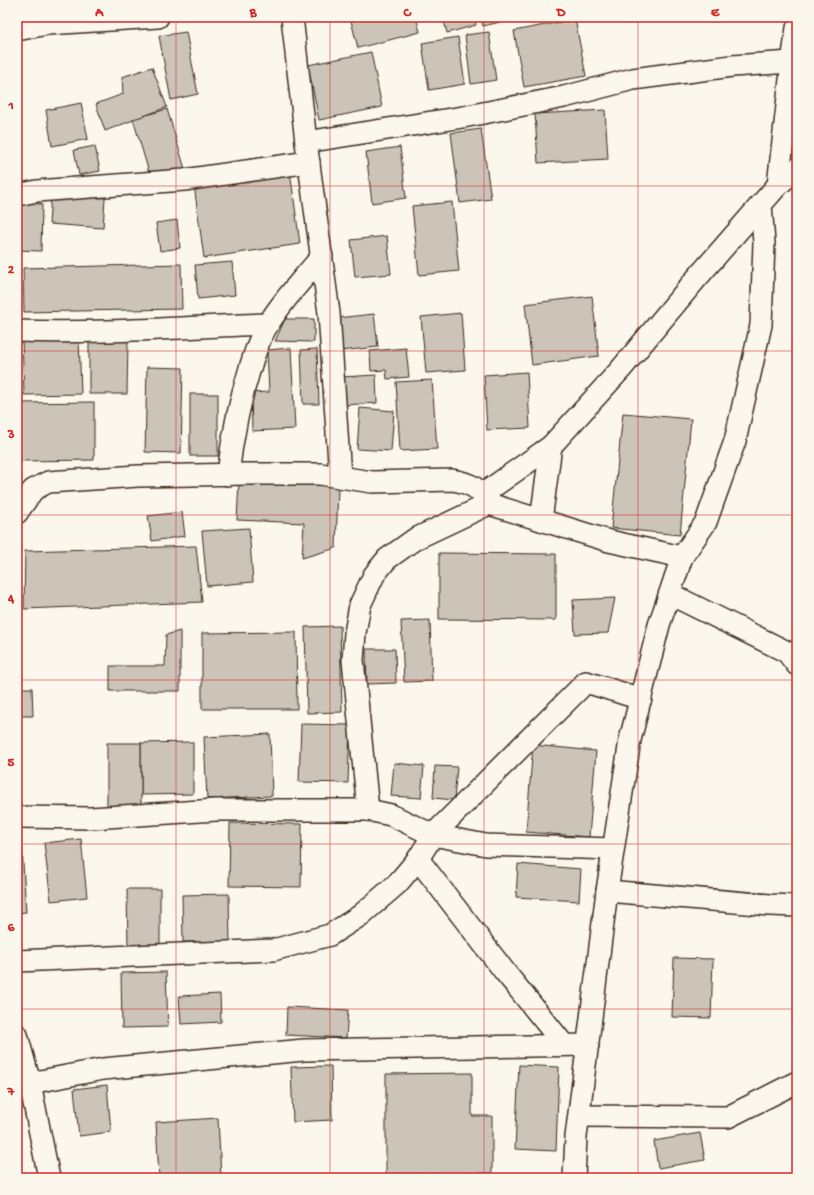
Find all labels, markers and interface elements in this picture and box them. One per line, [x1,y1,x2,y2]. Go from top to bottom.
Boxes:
text: A [94,6,104,21]
text: B [249,6,258,21]
text: C [402,6,412,21]
text: D [556,6,566,21]
text: E [711,6,720,21]
text: 1 [7,99,14,114]
text: 2 [8,263,15,278]
text: 3 [7,428,15,443]
text: 4 [7,592,15,607]
text: 5 [8,756,15,771]
text: 6 [8,921,15,936]
text: 7 [7,1085,16,1100]

